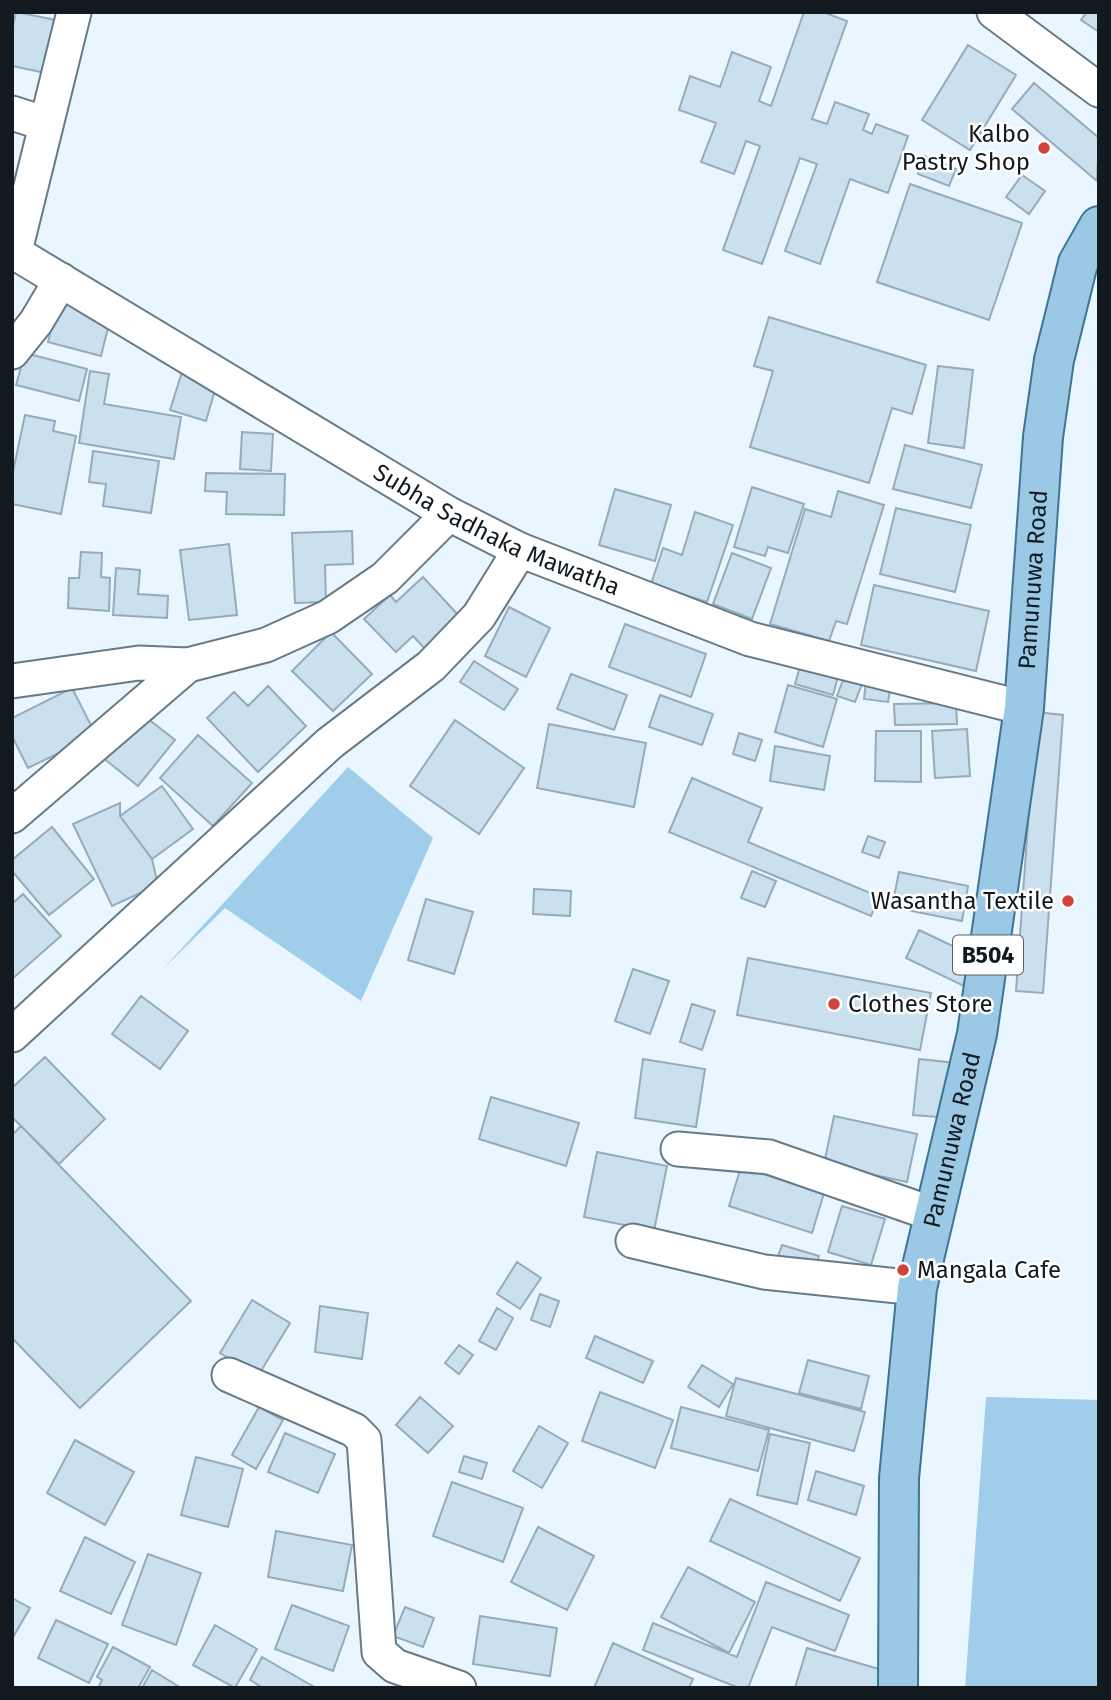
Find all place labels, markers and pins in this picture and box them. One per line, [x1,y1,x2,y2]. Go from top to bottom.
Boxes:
place label: Kalbo Pastry Shop [902,120,1030,176]
marker: Kalbo Pastry Shop [1036,140,1052,156]
place label: Wasantha Textile [871,887,1054,915]
marker: Wasantha Textile [1060,893,1076,909]
place label: Clothes Store [848,990,993,1018]
marker: Clothes Store [826,996,842,1012]
place label: Mangala Cafe [917,1256,1061,1284]
marker: Mangala Cafe [895,1262,911,1278]

